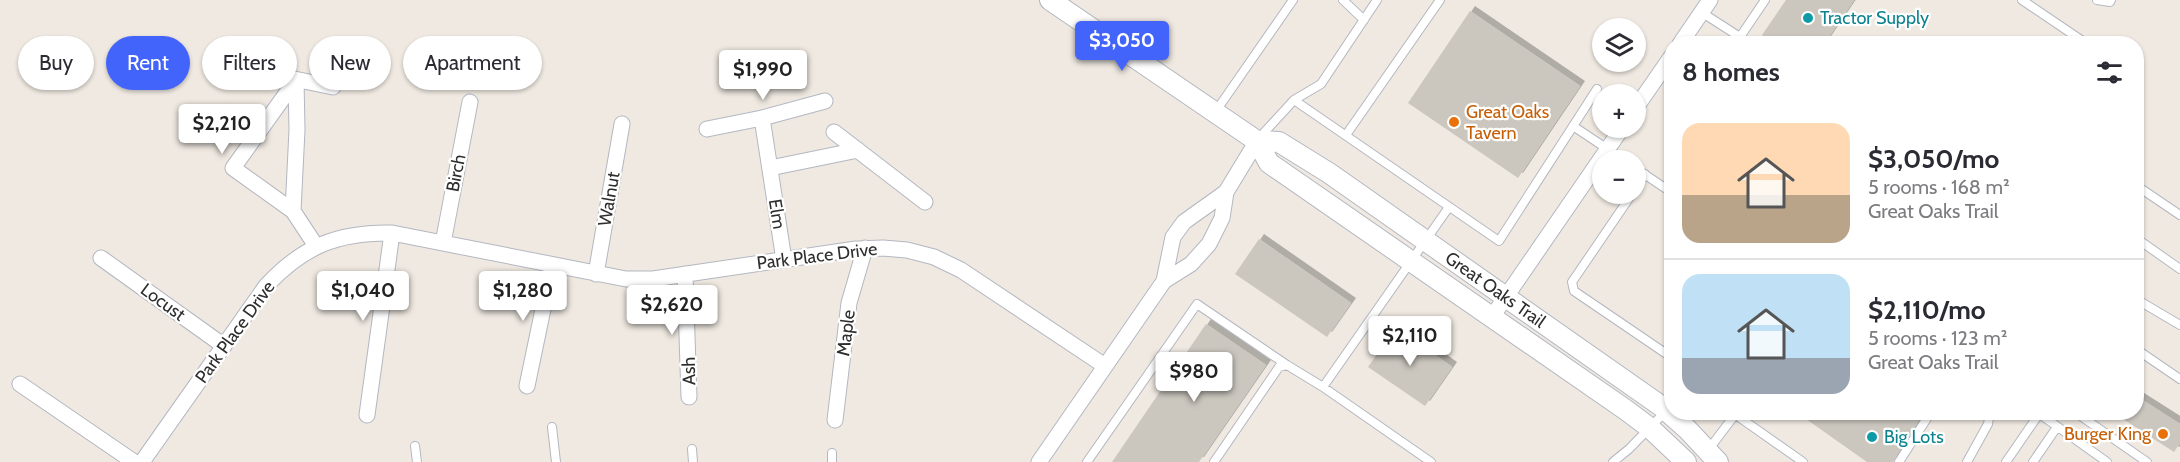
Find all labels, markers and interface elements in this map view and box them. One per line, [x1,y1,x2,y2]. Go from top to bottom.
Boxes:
place label: Tractor Supply [1820,7,1929,29]
marker: Tractor Supply [1801,11,1815,25]
map controls [1592,18,1646,204]
button: layers [1592,18,1646,72]
pin: $3,050 [1073,21,1171,72]
text: $3,050 [1089,28,1155,52]
chip: Buy [18,36,94,90]
chip: Rent [106,36,190,90]
chip: Filters [202,36,297,90]
chip: New [309,36,391,90]
chip: Apartment [403,36,542,90]
pin: $1,990 [714,50,812,101]
text: 8 homes [1682,56,1780,88]
icon: filters [2093,56,2126,89]
text: $1,990 [733,57,793,81]
button: + [1592,84,1646,138]
place label: Great Oaks Tavern [1466,101,1549,144]
pin: $2,210 [173,104,271,155]
text: $2,210 [193,111,251,135]
marker: Great Oaks Tavern [1447,115,1461,129]
text: $3,050/mo [1868,143,1999,175]
icon: home [1730,147,1802,219]
button: − [1592,150,1646,204]
street label: Birch [442,152,470,194]
street label: Walnut [593,170,625,228]
text: 5 rooms · 168 m² [1868,175,2010,199]
street label: Elm [764,197,790,231]
text: Great Oaks Trail [1868,199,1998,223]
street label: Park Place Drive [755,238,879,274]
street label: Great Oaks Trail [1441,247,1550,333]
pin: $1,040 [314,271,412,322]
pin: $1,280 [474,271,572,322]
street label: Park Place Drive [190,276,280,388]
street label: Locust [136,278,190,326]
text: $1,040 [331,278,395,302]
text: $1,280 [493,278,553,302]
pin: $2,620 [623,285,721,336]
text: $2,620 [641,292,703,316]
text: $2,110/mo [1868,294,1986,326]
icon: home [1730,298,1802,370]
street label: Maple [832,309,860,357]
pin: $2,110 [1361,316,1459,367]
text: $2,110 [1382,323,1438,347]
text: 5 rooms · 123 m² [1868,326,2007,350]
text: Great Oaks Trail [1868,350,1998,374]
pin: $980 [1158,352,1230,403]
street label: Ash [678,357,700,385]
text: $980 [1169,359,1219,383]
place label: Burger King [2064,423,2152,445]
place label: Big Lots [1884,426,1944,448]
marker: Burger King [2156,427,2170,441]
marker: Big Lots [1865,430,1879,444]

